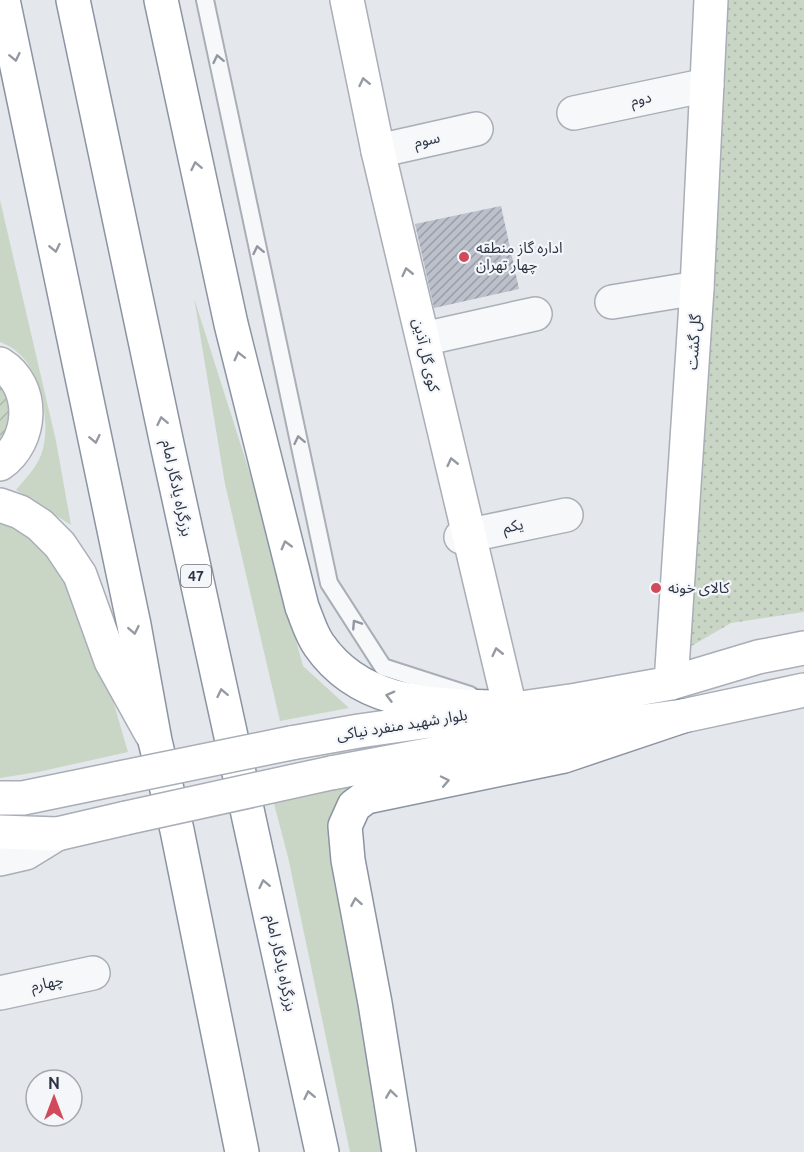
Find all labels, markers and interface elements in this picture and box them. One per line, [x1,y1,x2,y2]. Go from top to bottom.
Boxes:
one-way arrow [8,52,21,62]
one-way arrow [212,54,225,64]
one-way arrow [358,77,371,87]
street label: دوم [629,88,654,112]
street label: سوم [412,128,442,153]
one-way arrow [191,161,204,171]
place label: اداره گاز منطقه چهار تهران [476,239,563,275]
one-way arrow [48,243,61,253]
one-way arrow [252,245,265,255]
marker: اداره گاز منطقه چهار تهران [457,250,471,264]
one-way arrow [401,267,414,277]
street label: گل گشت [683,313,705,371]
street label: کوی گل آذین [409,317,443,394]
one-way arrow [234,351,247,361]
one-way arrow [156,416,169,426]
one-way arrow [87,434,100,444]
one-way arrow [293,436,306,446]
street label: بزرگراه یادگار امام [156,438,196,538]
one-way arrow [446,457,459,467]
street label: یکم [501,515,525,539]
one-way arrow [280,540,293,550]
road number: 47 [181,565,211,587]
place label: کالای خونه [668,579,730,597]
marker: کالای خونه [649,581,663,595]
one-way arrow [351,620,363,630]
one-way arrow [127,625,140,635]
one-way arrow [491,647,504,657]
one-way arrow [216,688,229,698]
one-way arrow [385,691,396,703]
street label: بلوار شهید منفرد نیاکی [335,706,469,744]
one-way arrow [440,775,450,788]
one-way arrow [258,879,271,889]
one-way arrow [350,898,362,907]
street label: بزرگراه یادگار امام [260,913,300,1013]
street label: چهارم [29,971,66,997]
north arrow [24,1068,84,1128]
text: N [48,1074,60,1092]
one-way arrow [385,1089,397,1099]
one-way arrow [304,1090,317,1100]

